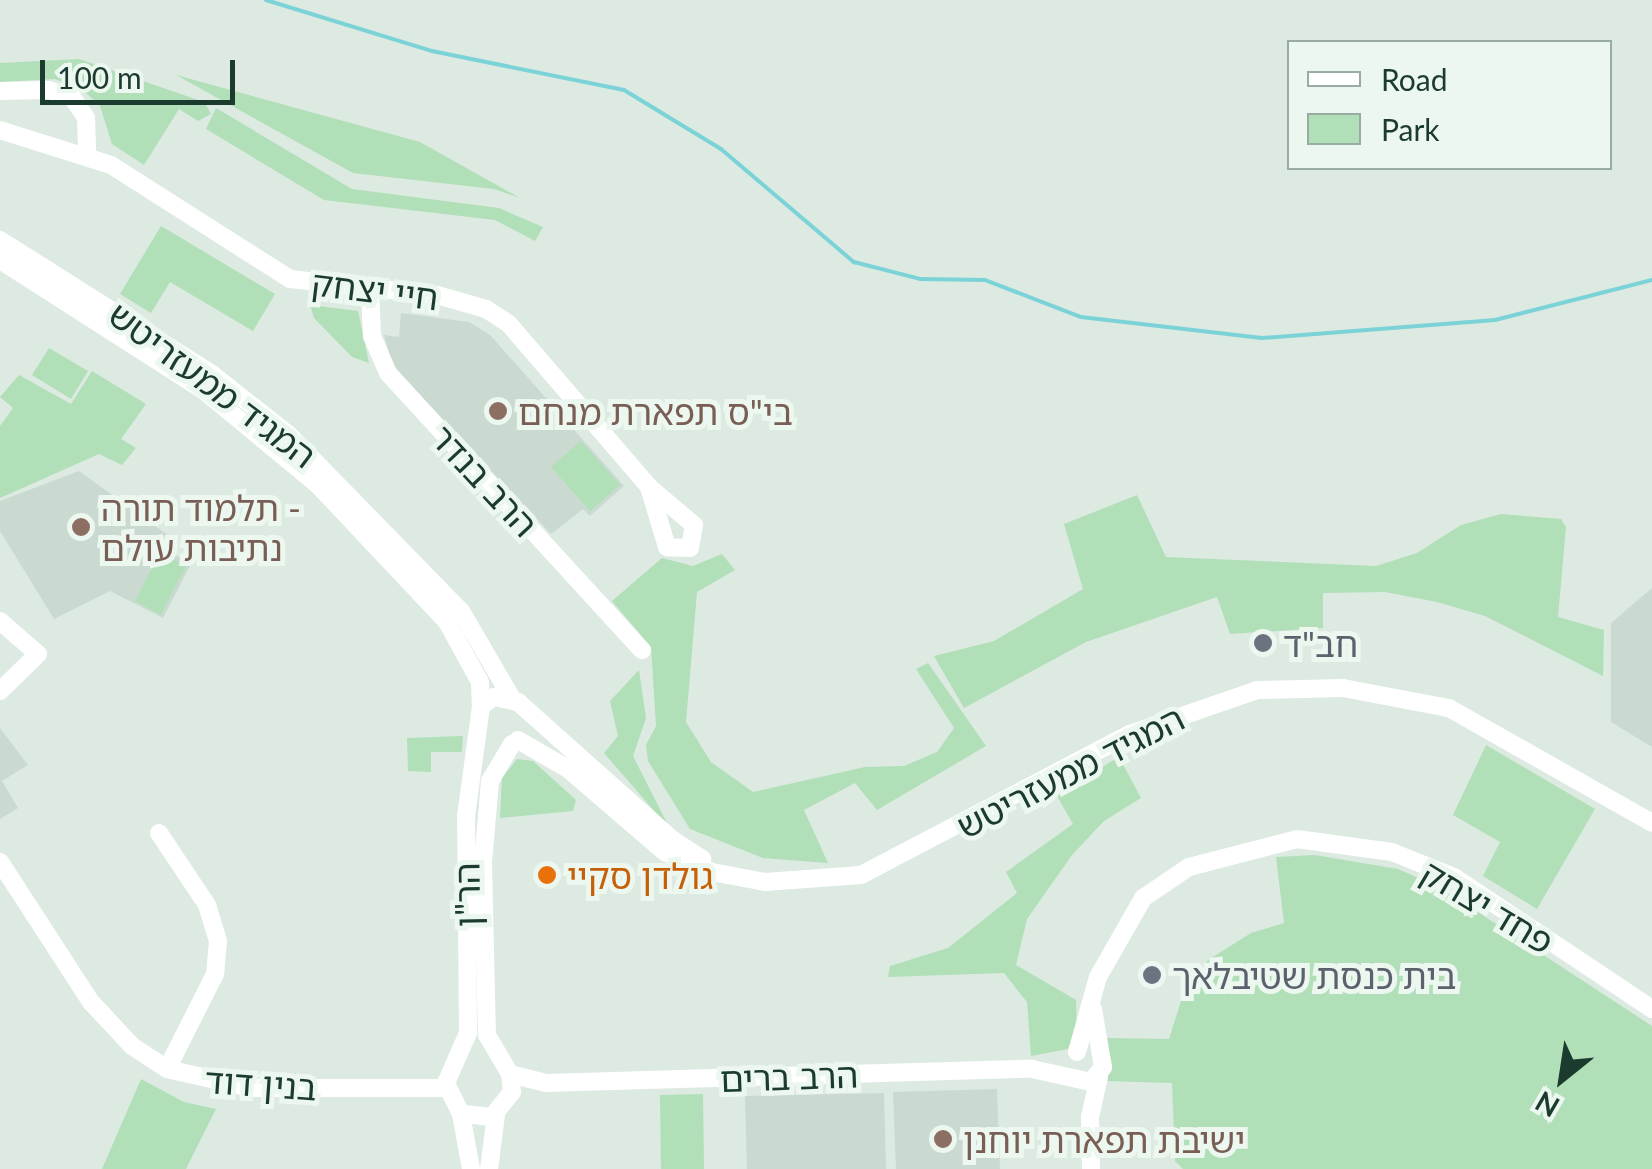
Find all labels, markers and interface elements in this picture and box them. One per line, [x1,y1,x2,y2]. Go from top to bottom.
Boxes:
scale bar [45,40,240,102]
legend [1287,40,1612,170]
text: 100 m [57,59,142,95]
text: Road [1381,61,1448,97]
text: Park [1381,111,1440,147]
street label: חיי יצחק [309,260,441,318]
street label: המגיד ממעזריטש [101,292,325,476]
place label: בי"ס תפארת מנחם [518,390,793,432]
marker: בי"ס תפארת מנחם [487,400,509,422]
street label: הרב בנדר [423,416,547,544]
place label: תלמוד תורה - נתיבות עולם [101,486,301,568]
marker: תלמוד תורה - נתיבות עולם [70,516,92,538]
place label: חב"ד [1283,622,1358,664]
marker: חב"ד [1252,632,1274,654]
street label: המגיד ממעזריטש [949,696,1191,846]
street label: פחד יצחק [1414,850,1562,962]
place label: גולדן סקיי [567,854,713,896]
street label: הר"ן [444,862,488,928]
marker: גולדן סקיי [536,864,558,886]
place label: בית כנסת שטיבלאך [1172,954,1456,996]
marker: בית כנסת שטיבלאך [1141,964,1163,986]
north arrow [1512,1029,1612,1129]
street label: הרב ברים [719,1053,859,1099]
street label: בנין דוד [204,1058,318,1108]
text: N [1529,1085,1565,1125]
place label: ישיבת תפארת יוחנן [963,1118,1245,1160]
marker: ישיבת תפארת יוחנן [932,1128,954,1150]

